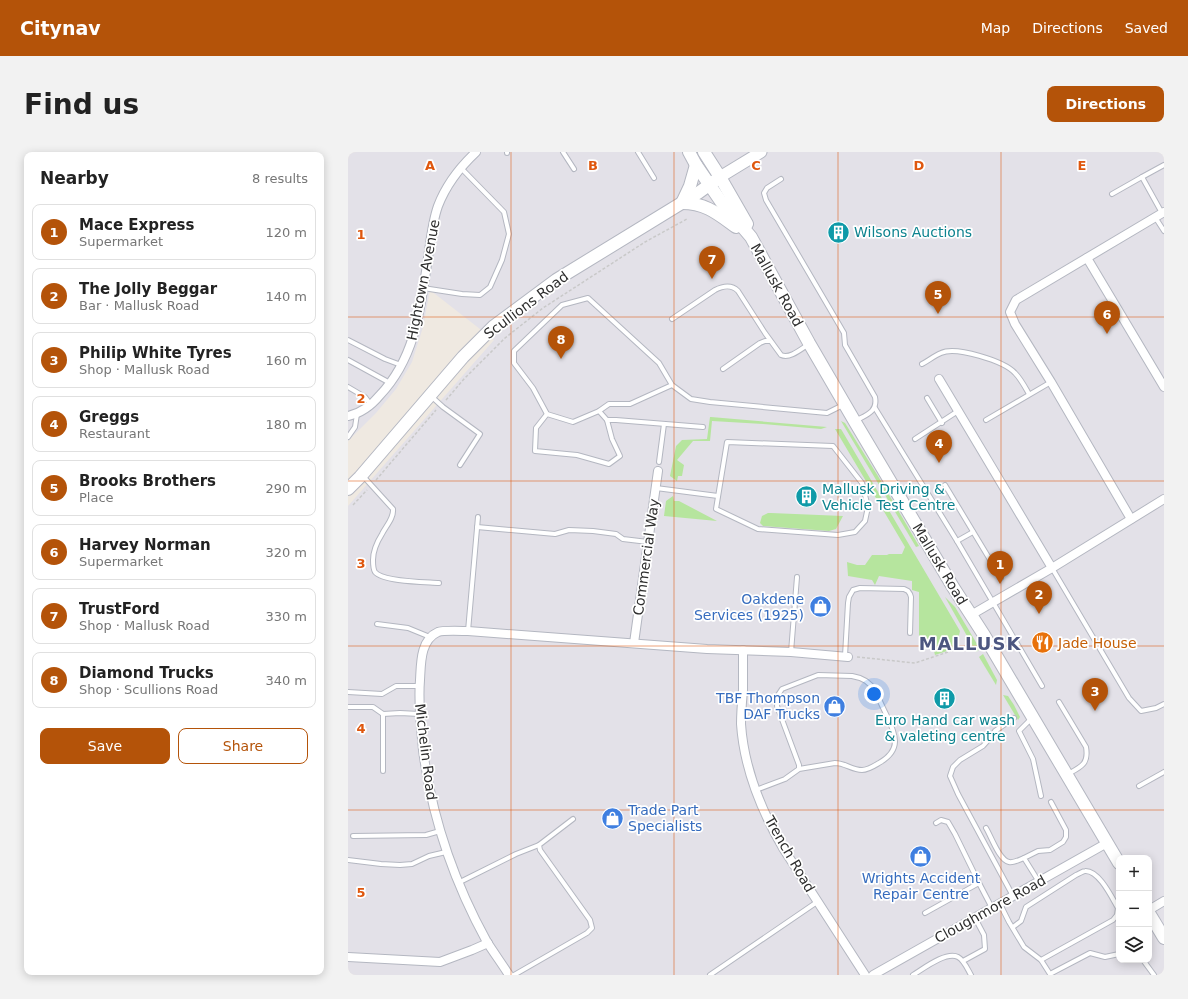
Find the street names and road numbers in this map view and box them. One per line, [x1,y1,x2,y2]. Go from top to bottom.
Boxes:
street label: Hightown Avenue [403,218,443,342]
street label: Mallusk Road [748,241,806,329]
street label: Scullions Road [481,268,571,342]
street label: Commercial Way [630,497,662,617]
street label: Mallusk Road [909,520,971,608]
street label: Michelin Road [412,703,440,801]
street label: Trench Road [761,812,818,895]
street label: Cloughmore Road [932,872,1048,946]

